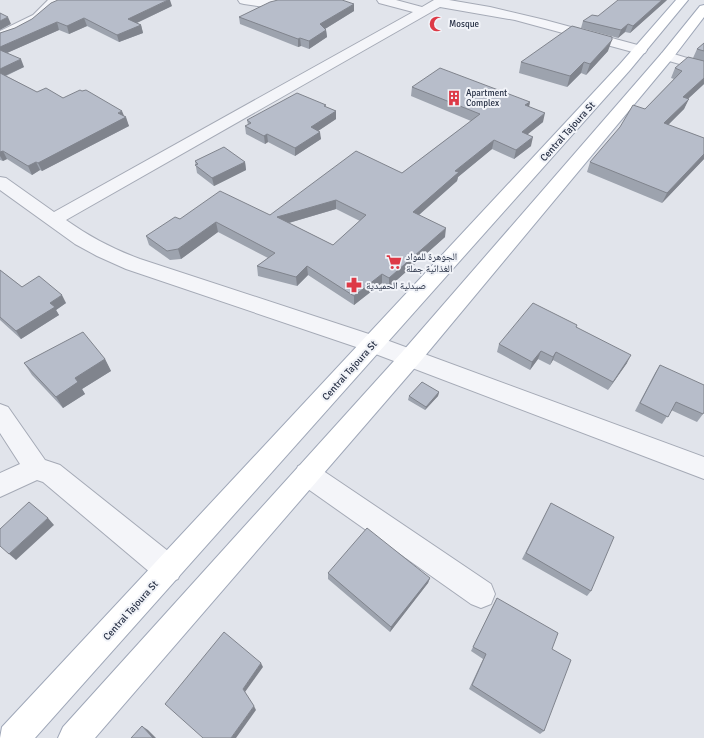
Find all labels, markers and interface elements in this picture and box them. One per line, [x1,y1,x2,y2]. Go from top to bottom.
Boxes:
mosque icon: Mosque [428,15,446,33]
place label: Mosque [449,19,480,30]
place label: Apartment Complex [466,88,507,109]
building icon: Apartment Complex [445,89,463,107]
street label: Central Tajoura St [538,99,598,164]
place label: الجوهرة للمواد الغذائية جملة [406,251,457,275]
supermarket icon: الجوهرة للمواد الغذائية جملة [385,253,403,271]
pharmacy icon: صيدلية الحميدية [345,276,363,294]
place label: صيدلية الحميدية [366,280,426,292]
street label: Central Tajoura St [320,338,380,403]
street label: Central Tajoura St [101,578,161,643]

